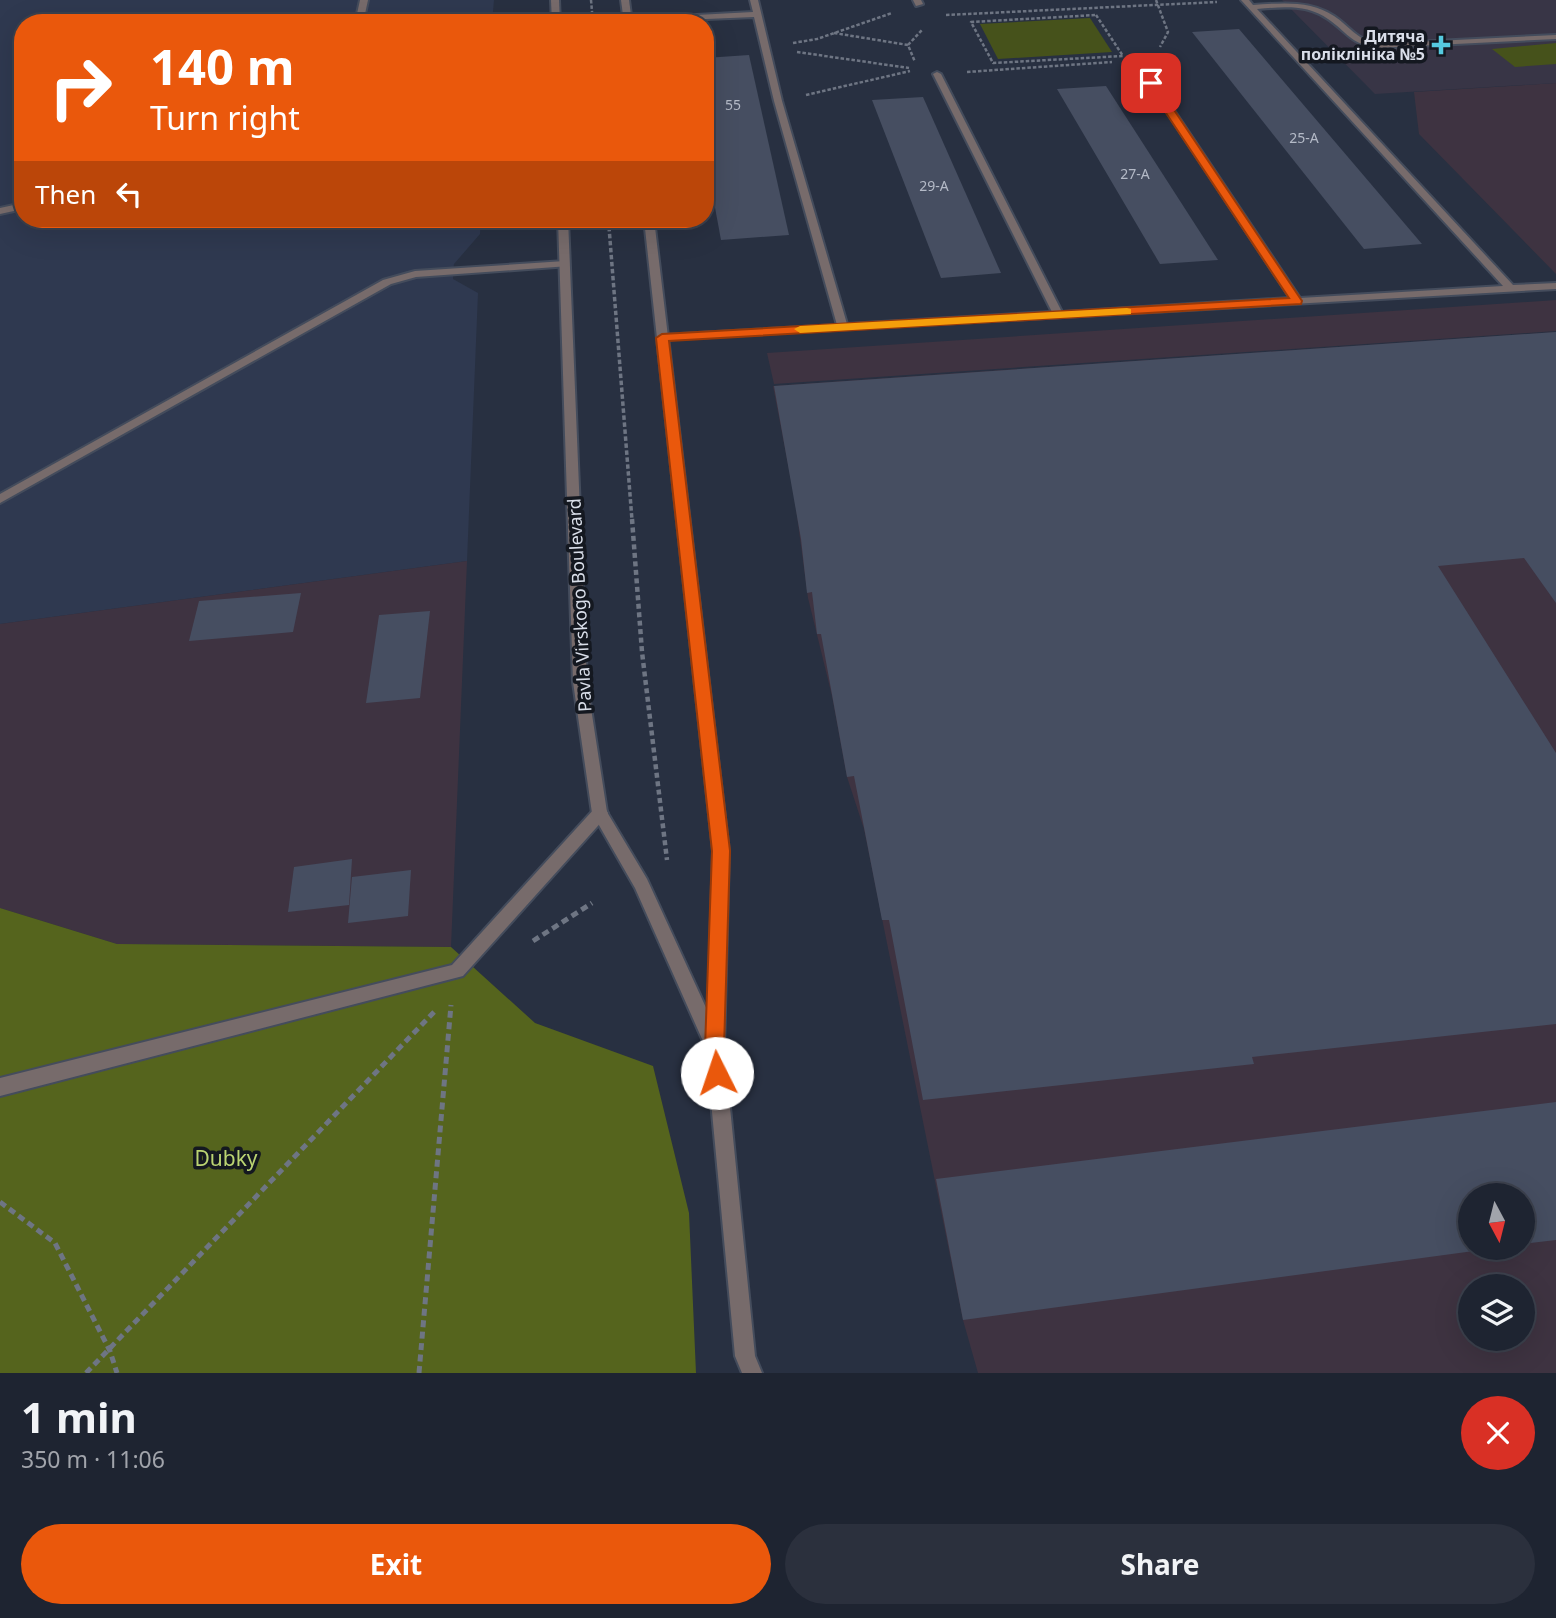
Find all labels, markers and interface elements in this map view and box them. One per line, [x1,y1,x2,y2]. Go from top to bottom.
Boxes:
place label: Дитяча поліклініка №5 [1301,25,1425,65]
text: 140 m [150,33,295,99]
marker: Дитяча поліклініка №5 [1431,35,1451,55]
icon: right [35,42,126,133]
pin [1121,53,1181,113]
icon: arrive [1132,64,1170,102]
house number: 55 [725,95,741,114]
text: Turn right [150,96,300,139]
house number: 25-А [1289,128,1319,147]
house number: 27-А [1120,164,1150,183]
icon: left [110,175,148,213]
text: Then [35,176,96,212]
house number: 29-А [919,176,949,195]
street label: Pavla Virskogo Boulevard [561,498,597,712]
position arrow [680,1036,754,1110]
park label: Dubky [194,1144,258,1172]
north arrow [1458,1183,1535,1260]
map controls [1458,1183,1535,1351]
button: layers [1458,1274,1535,1351]
text: 1 min [21,1388,137,1445]
button: close [1461,1396,1535,1470]
text: 350 m · 11:06 [21,1443,165,1475]
button: Exit [21,1524,771,1604]
button: Share [785,1524,1535,1604]

